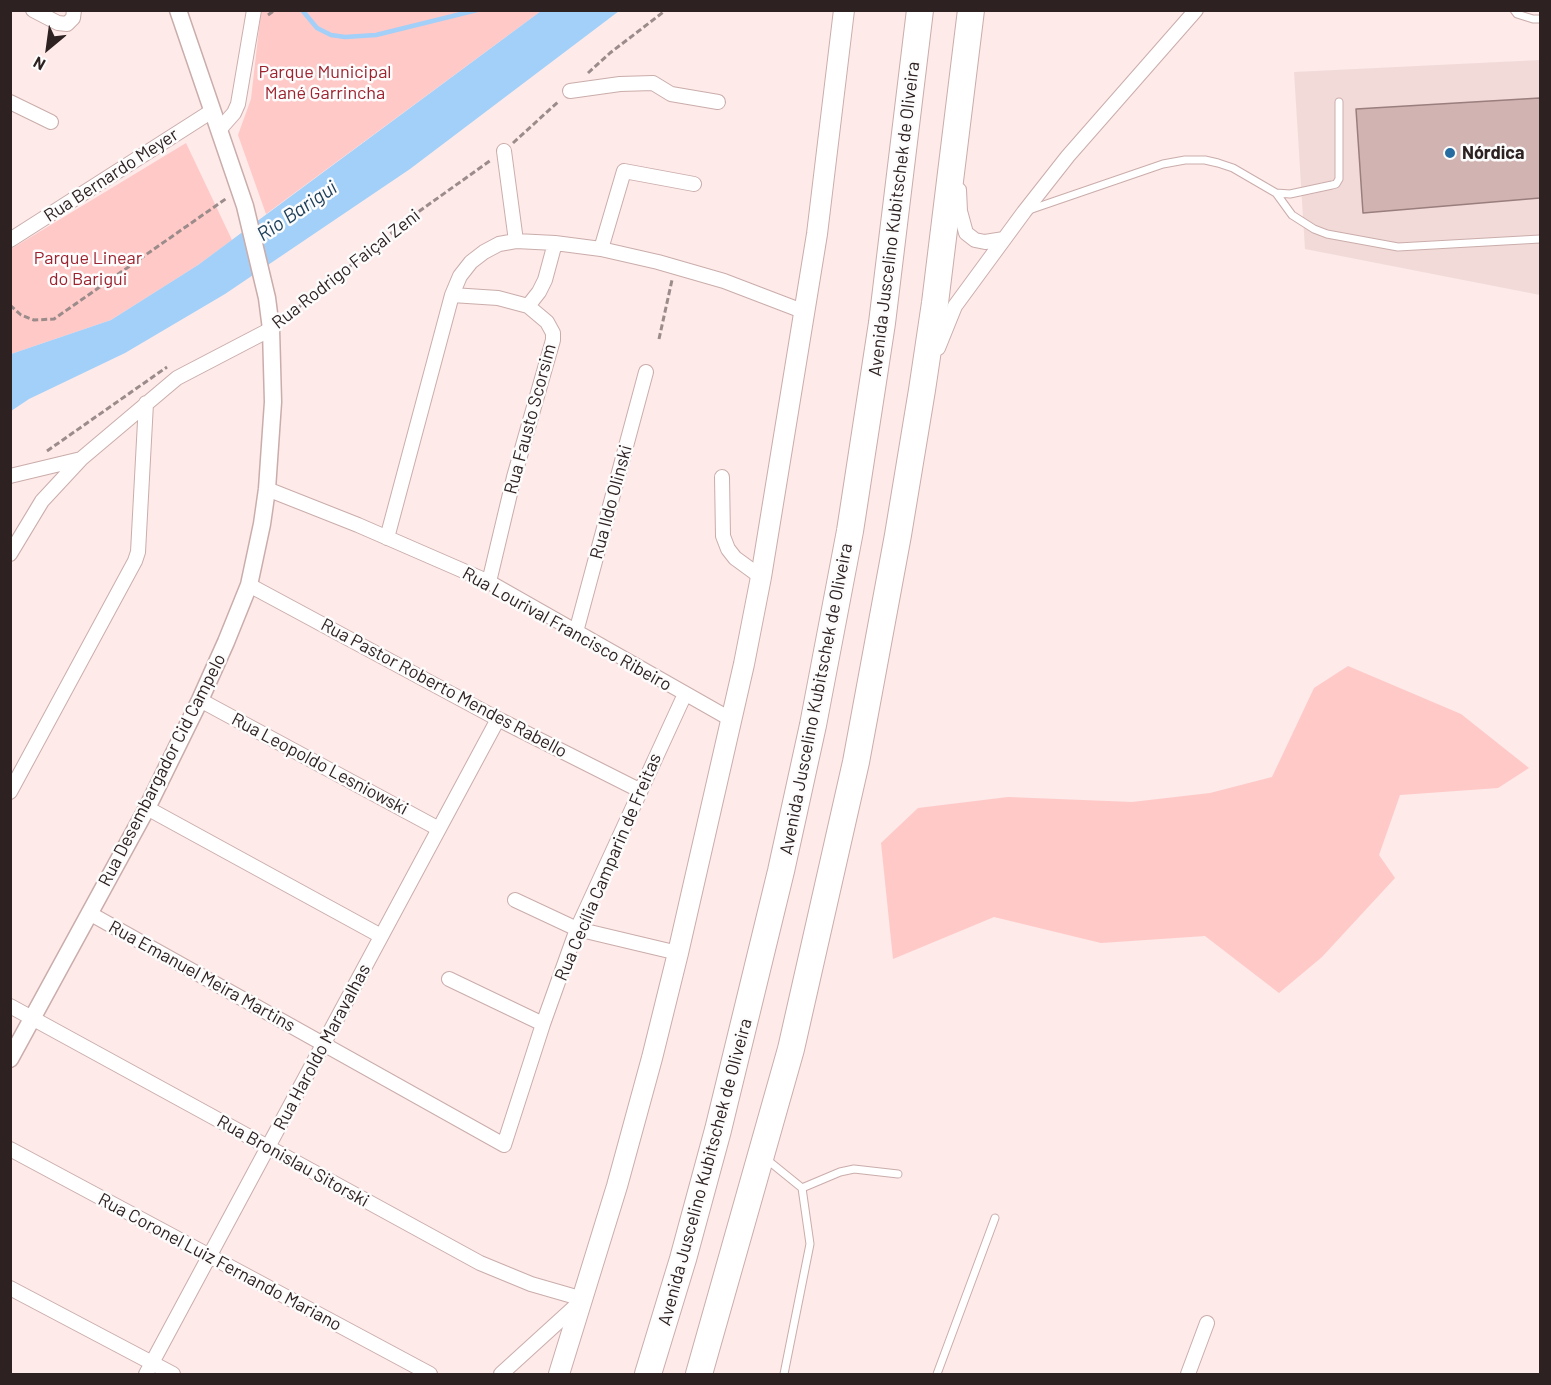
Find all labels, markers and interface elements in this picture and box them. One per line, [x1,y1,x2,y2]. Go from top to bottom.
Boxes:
north arrow [18,18,78,78]
text: N [30,53,48,75]
street label: Avenida Juscelino Kubitschek de Oliveira [864,60,924,378]
park label: Parque Municipal Mané Garrincha [259,61,391,104]
street label: Rua Bernardo Meyer [40,123,182,227]
place label: Nórdica [1462,142,1524,164]
marker: Nórdica [1443,146,1457,160]
water label: Rio Barigui [252,175,342,247]
street label: Rua Rodrigo Faiçal Zeni [268,205,424,333]
park label: Parque Linear do Barigui [34,247,142,290]
street label: Rua Fausto Scorsim [500,342,560,496]
street label: Rua Ildo Olinski [585,443,637,561]
street label: Avenida Juscelino Kubitschek de Oliveira [775,541,857,857]
street label: Rua Lourival Francisco Ribeiro [459,562,675,696]
street label: Rua Pastor Roberto Mendes Rabello [317,614,571,762]
street label: Rua Desembargador Cid Campelo [94,650,230,890]
street label: Rua Leopoldo Lesniowski [228,708,412,820]
street label: Rua Cecília Camparin de Freitas [550,750,666,984]
street label: Rua Emanuel Meira Martins [105,916,299,1036]
street label: Rua Haroldo Maravalhas [269,960,375,1134]
street label: Avenida Juscelino Kubitschek de Oliveira [654,1016,756,1328]
street label: Rua Bronislau Sitorski [213,1110,373,1212]
street label: Rua Coronel Luiz Fernando Mariano [95,1188,345,1336]

